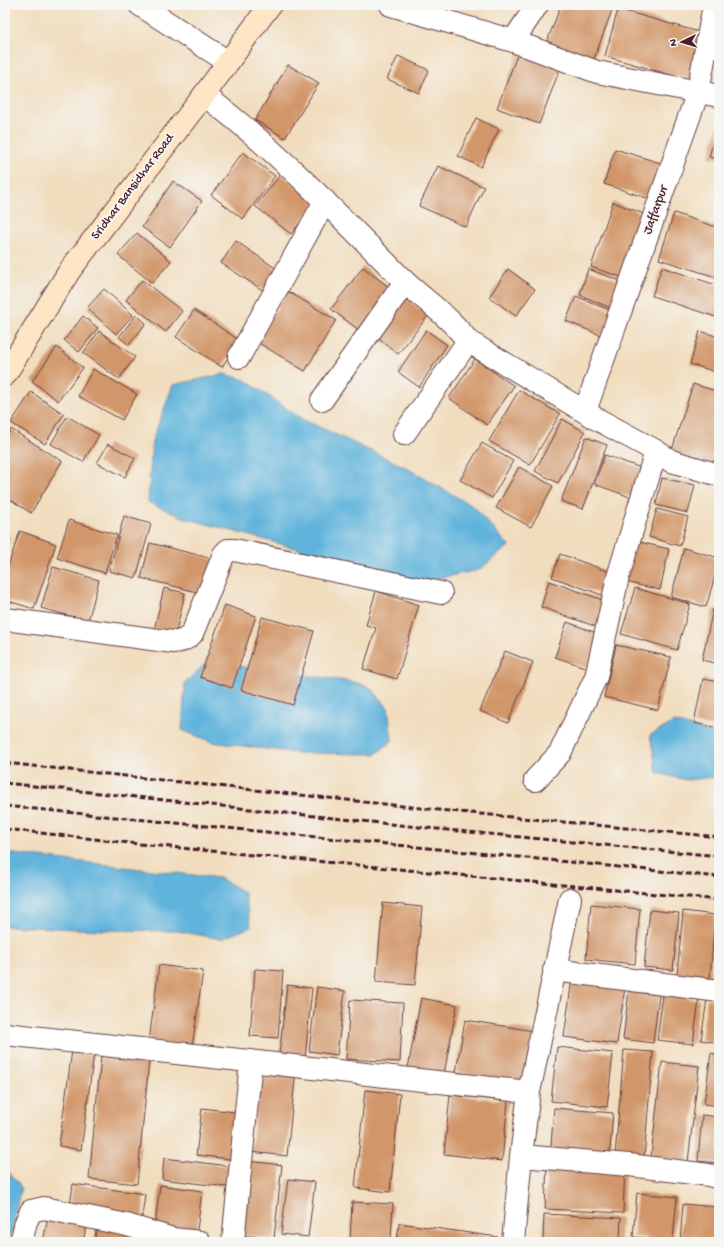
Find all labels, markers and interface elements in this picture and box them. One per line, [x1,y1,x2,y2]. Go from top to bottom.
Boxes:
north arrow [662,22,702,62]
text: N [668,39,680,47]
street label: Sridhar Bansidhar Road [88,130,178,243]
street label: Jaffarpur [640,182,672,237]

